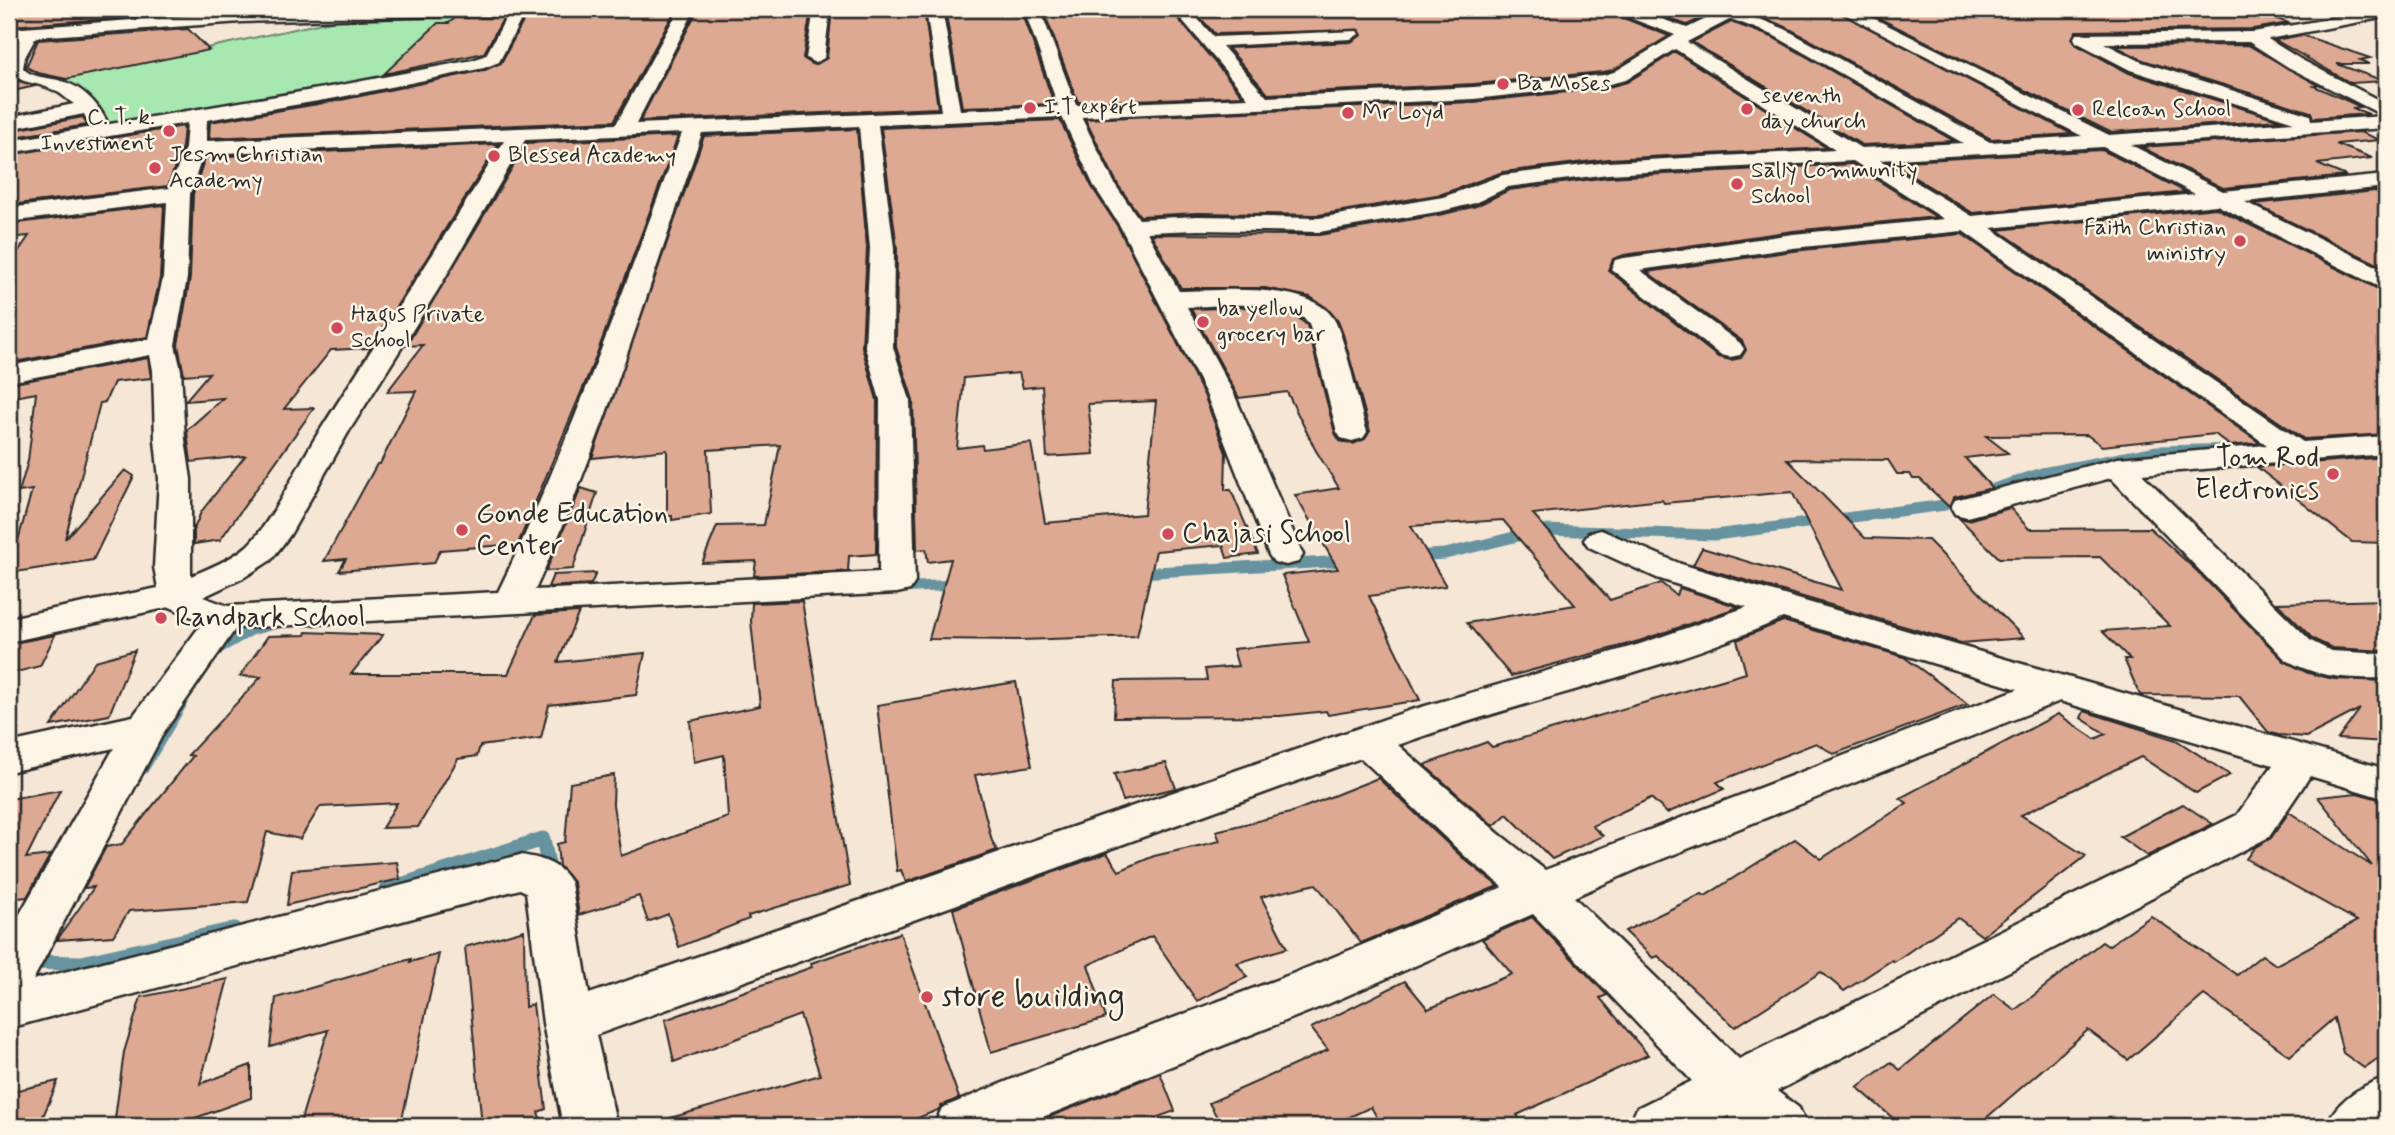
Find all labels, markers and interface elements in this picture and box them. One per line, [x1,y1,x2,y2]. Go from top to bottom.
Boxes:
place label: Ba Moses [1517,69,1610,99]
marker: Ba Moses [1495,76,1511,92]
place label: seventh day church [1761,81,1866,137]
place label: I.T expért [1044,93,1137,123]
place label: Relcoan School [2092,95,2231,125]
place label: Mr Loyd [1362,98,1444,128]
marker: I.T expért [1022,100,1038,116]
marker: seventh day church [1739,101,1755,117]
marker: Relcoan School [2070,102,2086,118]
place label: C. T. k. Investment [41,103,155,159]
marker: Mr Loyd [1340,105,1356,121]
marker: C. T. k. Investment [161,123,177,139]
place label: Jesm Christian Academy [169,140,323,196]
place label: Blessed Academy [508,141,676,171]
marker: Blessed Academy [486,148,502,164]
place label: Sally Community School [1751,156,1918,212]
marker: Jesm Christian Academy [147,160,163,176]
marker: Sally Community School [1729,176,1745,192]
place label: Faith Christian ministry [2084,213,2226,269]
marker: Faith Christian ministry [2232,233,2248,249]
place label: ba yellow grocery bar [1217,294,1326,350]
place label: Hagus Private School [351,300,485,356]
marker: ba yellow grocery bar [1195,314,1211,330]
marker: Hagus Private School [329,320,345,336]
place label: Tom Rod Electronics [2195,440,2319,509]
marker: Tom Rod Electronics [2325,466,2341,482]
place label: Gonde Education Center [476,496,668,565]
place label: Chajasi School [1182,516,1351,553]
marker: Gonde Education Center [454,522,470,538]
marker: Chajasi School [1160,526,1176,542]
place label: Randpark School [175,600,366,637]
marker: Randpark School [153,610,169,626]
place label: store building [941,975,1125,1021]
marker: store building [919,989,935,1005]

